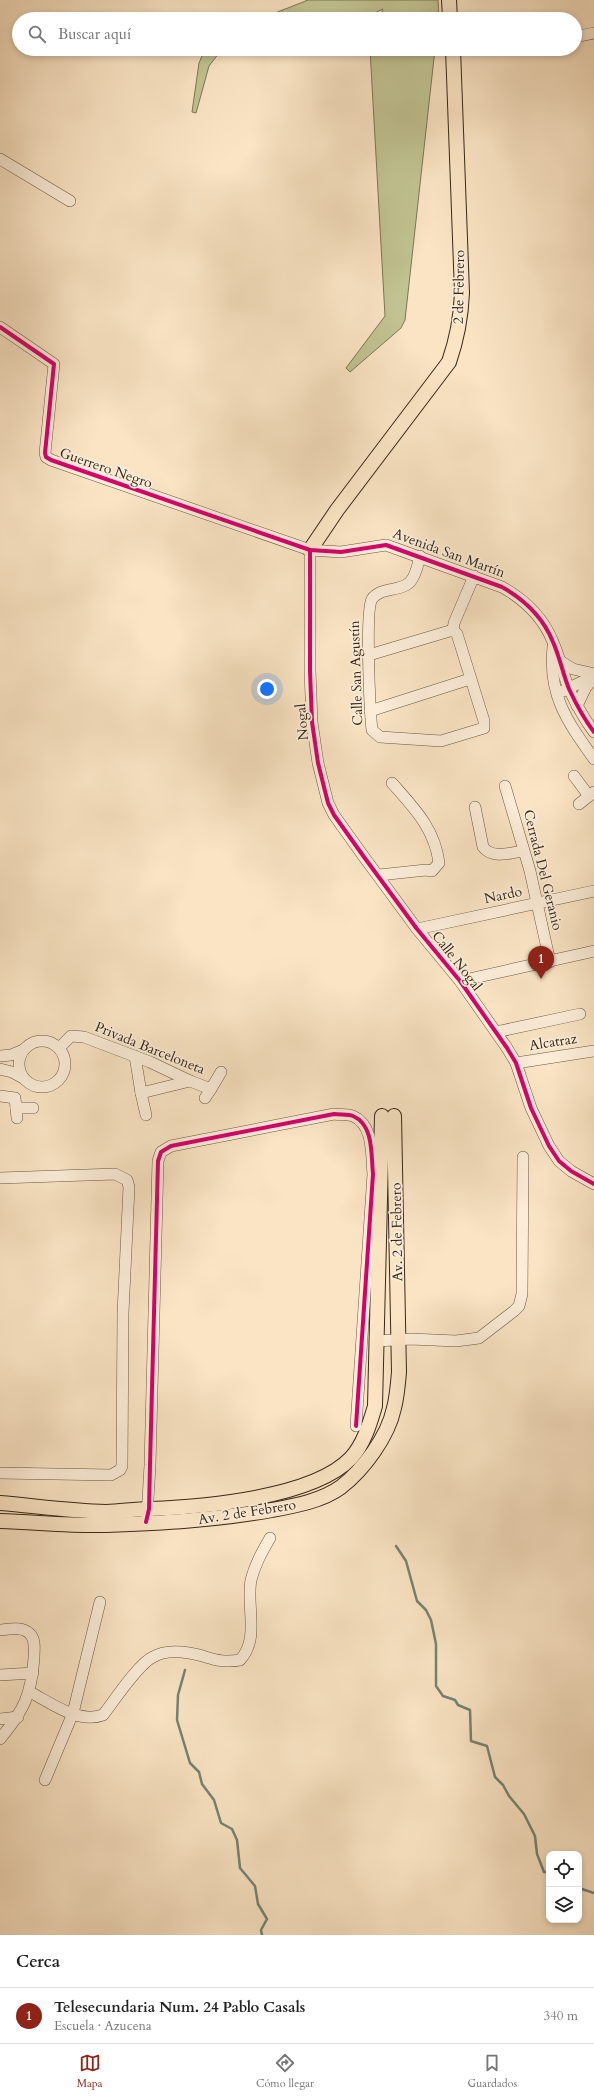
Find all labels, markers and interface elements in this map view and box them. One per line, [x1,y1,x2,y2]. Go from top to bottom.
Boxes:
search box [12,12,582,56]
icon: search [26,23,48,45]
text: Buscar aquí [58,24,131,44]
street label: 2 de Febrero [449,249,469,324]
street label: Guerrero Negro [57,443,155,493]
street label: Avenida San Martín [390,524,508,582]
street label: Calle San Agustín [345,620,367,726]
your location [257,679,277,699]
street label: Nogal [291,702,313,741]
street label: Cerrada Del Geranio [519,808,567,933]
street label: Nardo [482,882,524,908]
street label: Calle Nogal [428,927,487,995]
pin: 1 [528,946,554,979]
street label: Privada Barceloneta [92,1017,208,1079]
street label: Alcatraz [528,1029,579,1055]
street label: Av. 2 de Febrero [387,1182,407,1282]
street label: Av. 2 de Febrero [197,1495,298,1529]
map controls [546,1851,582,1923]
button: locate [546,1851,582,1887]
button: layers [546,1887,582,1923]
text: Cerca [16,1950,60,1973]
text: Telesecundaria Num. 24 Pablo Casals [54,1997,305,2017]
text: 1 [26,2007,32,2025]
text: 340 m [544,2007,578,2025]
text: Escuela · Azucena [54,2017,152,2035]
tab: Mapa [77,2052,102,2091]
tab: Cómo llegar [256,2052,314,2091]
tab: Guardados [468,2052,517,2091]

